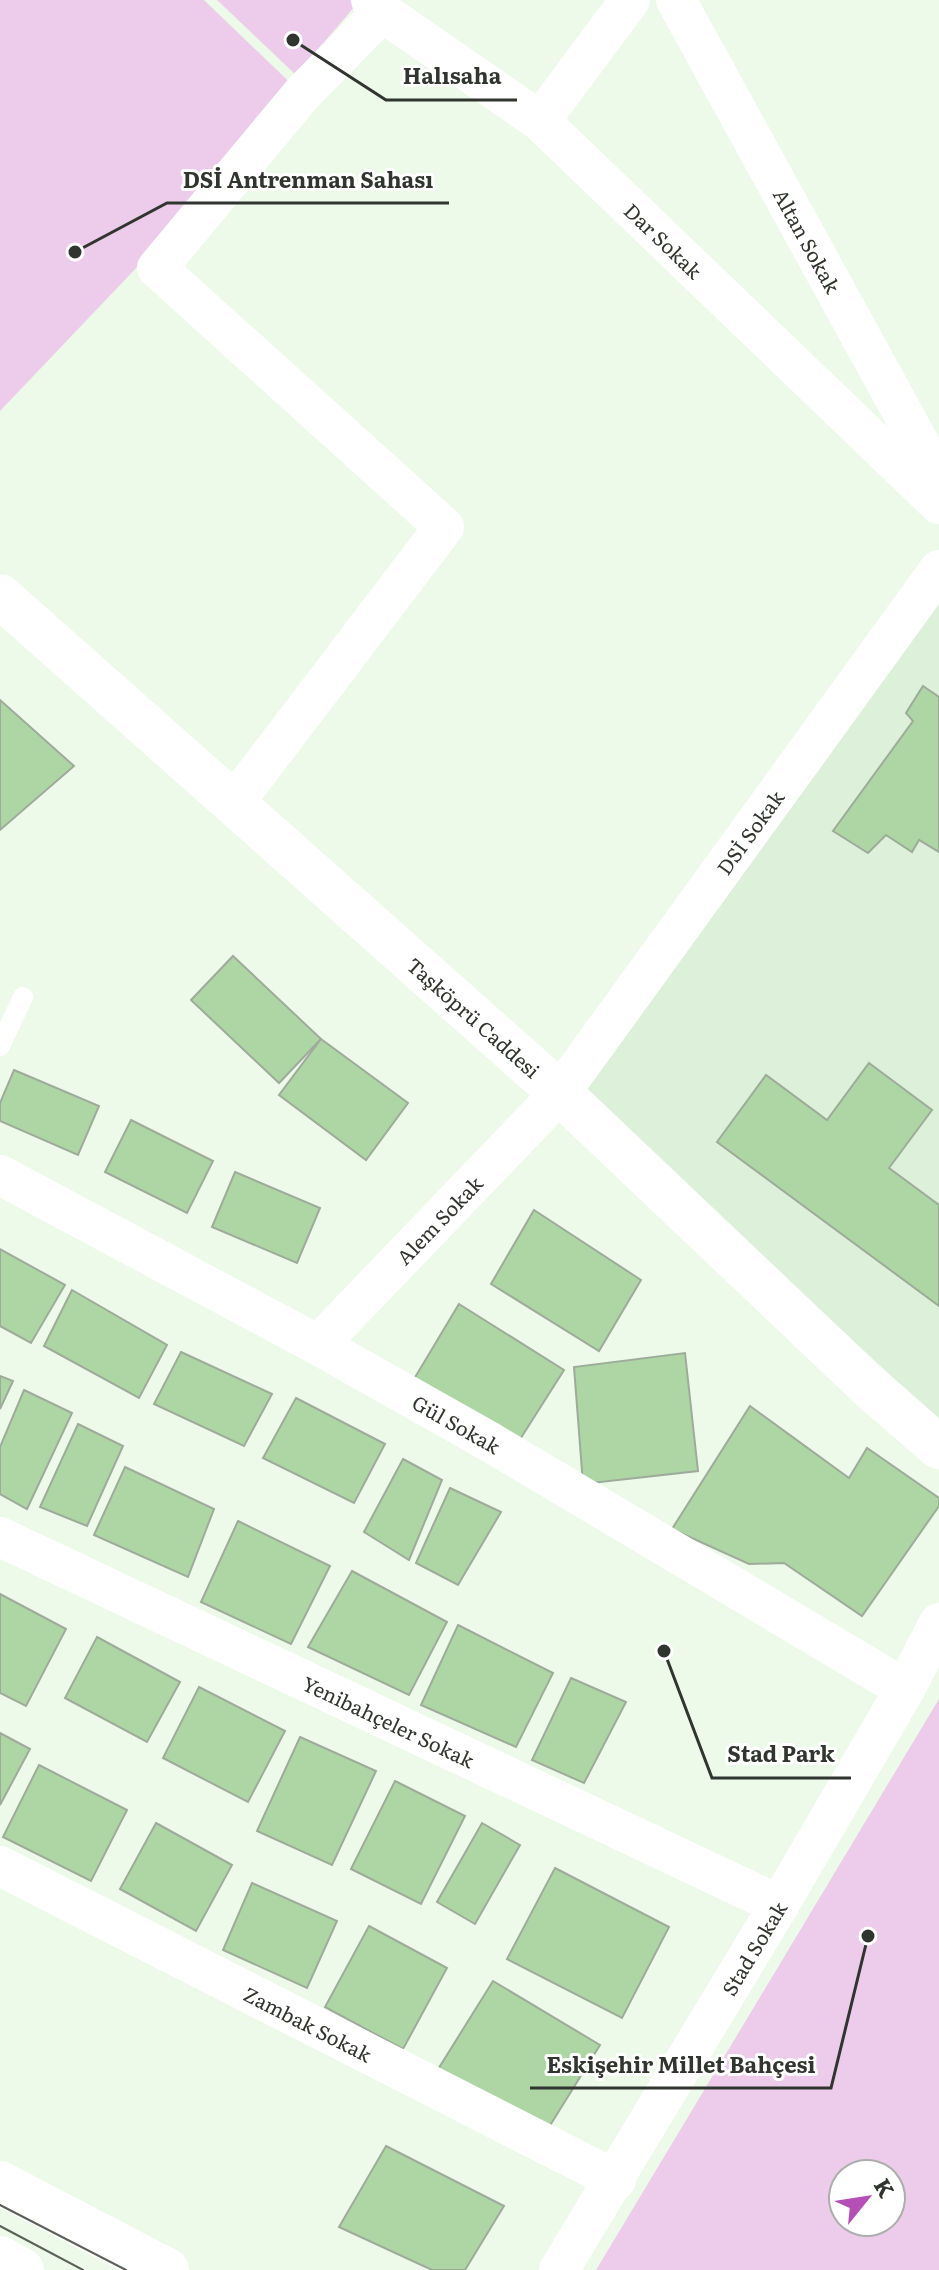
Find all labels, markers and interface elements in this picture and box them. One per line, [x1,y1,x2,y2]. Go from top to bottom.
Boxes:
callout: Halısaha [386,54,517,100]
text: Halısaha [403,58,502,91]
callout: DSİ Antrenman Sahası [167,157,449,203]
text: DSİ Antrenman Sahası [183,162,433,195]
street label: Altan Sokak [767,182,849,299]
street label: Dar Sokak [618,195,710,285]
street label: DSİ Sokak [708,783,791,880]
street label: Taşköprü Caddesi [401,949,548,1084]
street label: Alem Sokak [388,1168,489,1271]
street label: Gül Sokak [407,1386,507,1461]
street label: Yenibahçeler Sokak [298,1667,480,1774]
callout: Stad Park [712,1732,851,1778]
text: Stad Park [727,1736,835,1769]
street label: Stad Sokak [713,1895,793,2001]
street label: Zambak Sokak [239,1978,378,2069]
callout: Eskişehir Millet Bahçesi [530,2042,831,2088]
text: Eskişehir Millet Bahçesi [546,2047,816,2080]
north arrow [827,2158,907,2238]
text: K [867,2172,905,2204]

